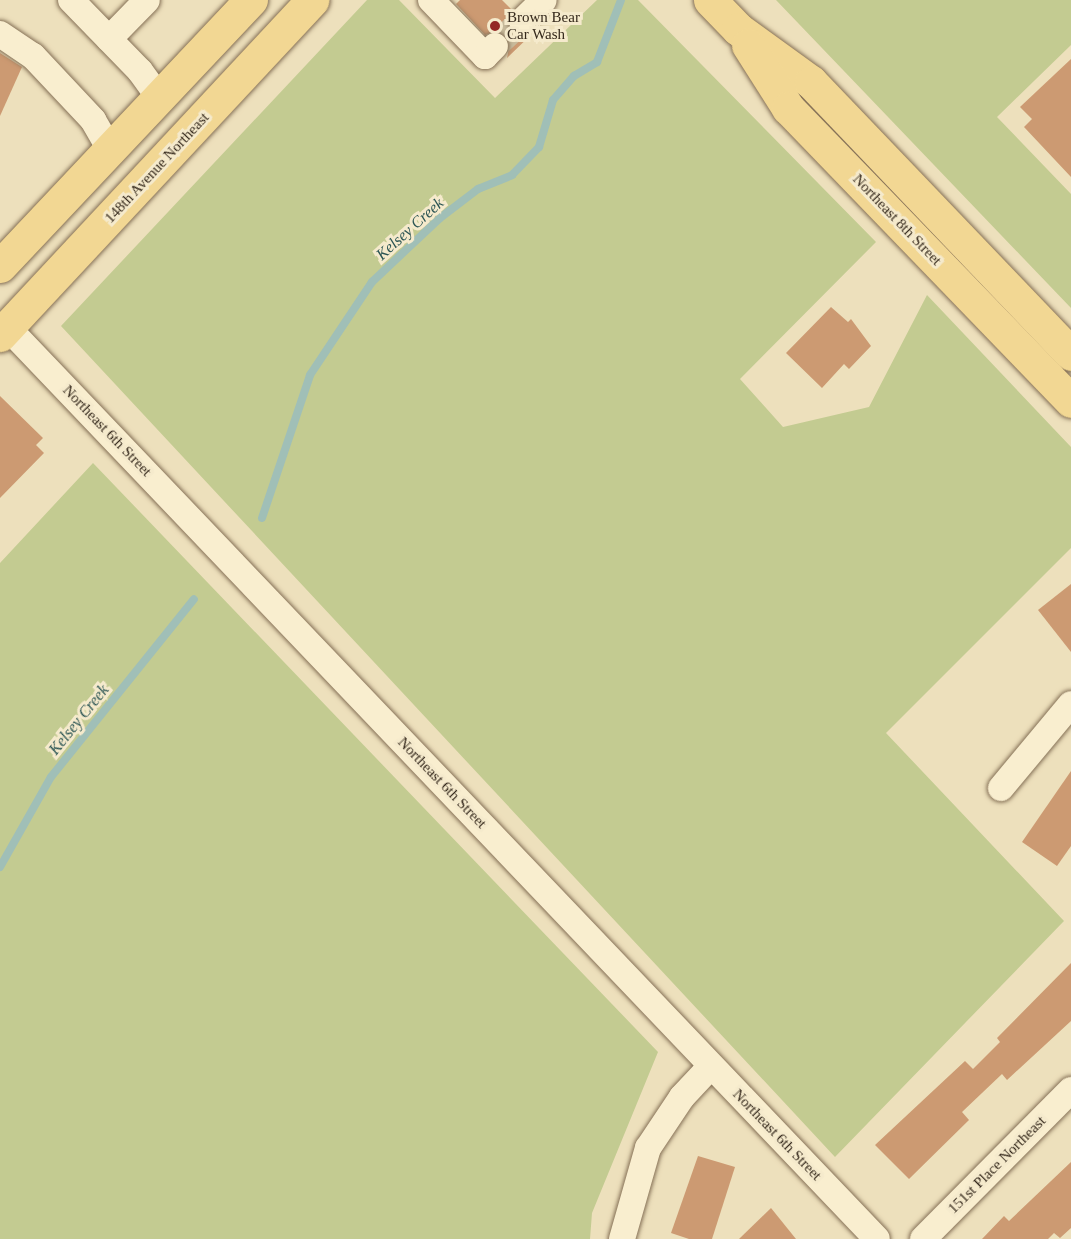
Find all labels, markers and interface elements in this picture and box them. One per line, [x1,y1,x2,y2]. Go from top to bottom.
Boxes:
place label: Brown Bear Car Wash [507,8,580,43]
marker: Brown Bear Car Wash [488,19,502,33]
street label: 148th Avenue Northeast [101,109,213,227]
street label: Northeast 8th Street [849,171,945,269]
water label: Kelsey Creek [372,194,448,264]
street label: Northeast 6th Street [59,382,155,480]
water label: Kelsey Creek [45,681,113,759]
street label: Northeast 6th Street [394,734,490,832]
street label: Northeast 6th Street [729,1086,825,1184]
street label: 151st Place Northeast [944,1112,1050,1218]

